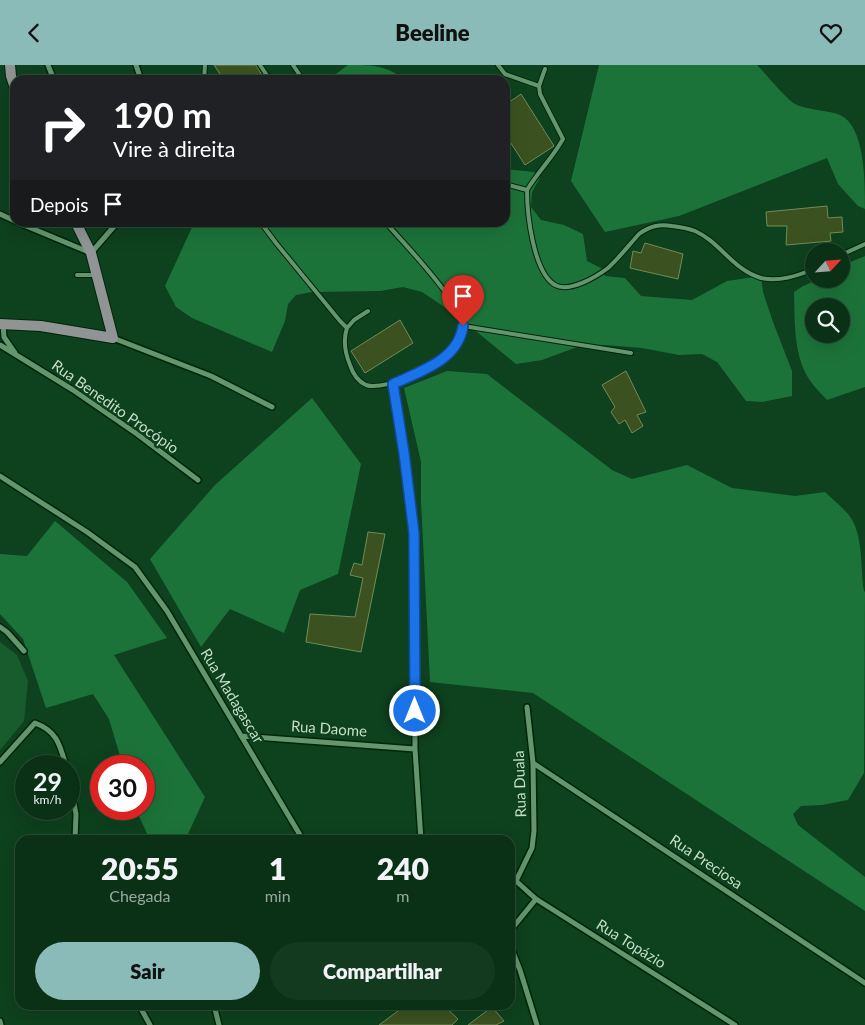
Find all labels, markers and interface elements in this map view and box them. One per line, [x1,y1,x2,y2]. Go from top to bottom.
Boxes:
icon: back [20,19,48,47]
text: Beeline [395,19,470,46]
icon: heart [817,19,845,47]
text: 190 m [113,93,212,135]
icon: right [30,95,95,160]
text: Vire à direita [113,135,235,162]
icon: arrive [99,190,127,218]
text: Depois [30,193,89,216]
north arrow [805,243,850,287]
map controls [805,243,850,343]
pin [442,275,484,326]
icon: arrive [449,282,477,310]
button: search [805,298,850,343]
street label: Rua Benedito Procópio [49,356,182,457]
street label: Rua Madagascar [197,645,269,747]
position arrow [388,684,440,736]
street label: Rua Daome [290,716,368,740]
street label: Rua Duala [509,750,529,818]
speed limit sign: 30 [90,755,155,820]
text: 29 [33,766,62,796]
text: km/h [33,792,62,807]
street label: Rua Preciosa [667,830,746,892]
text: 20:55 [101,850,179,886]
text: 1 [269,850,286,886]
text: 240 [377,850,429,886]
text: Chegada [109,886,170,905]
text: min [265,886,291,905]
text: m [396,886,409,905]
street label: Rua Topázio [593,915,670,972]
button: Sair [35,942,260,1000]
button: Compartilhar [270,942,495,1000]

